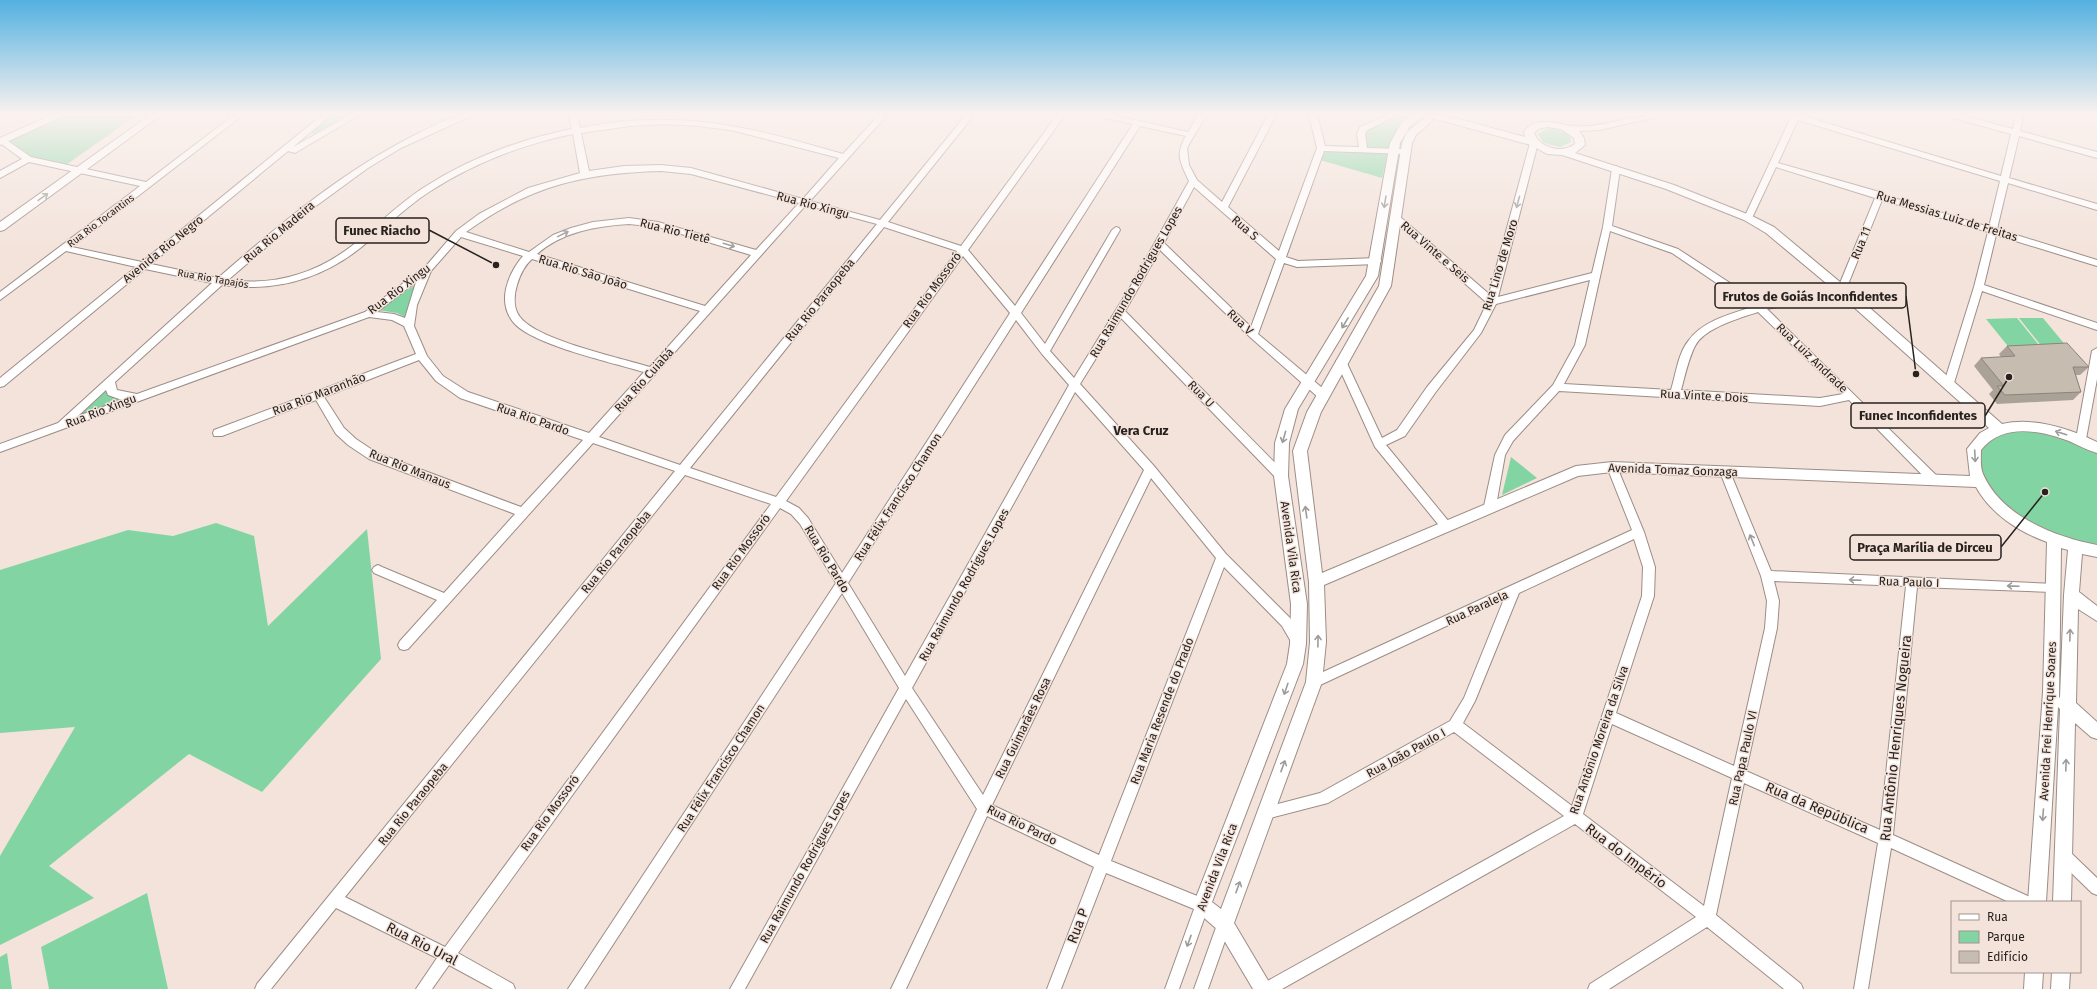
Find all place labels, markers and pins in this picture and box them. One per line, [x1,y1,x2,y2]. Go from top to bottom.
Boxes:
callout: Funec Riacho [336,218,429,243]
callout: Frutos de Goiás Inconfidentes [1715,283,1906,308]
callout: Funec Inconfidentes [1851,403,1985,428]
callout: Praça Marília de Dirceu [1850,535,2001,560]

